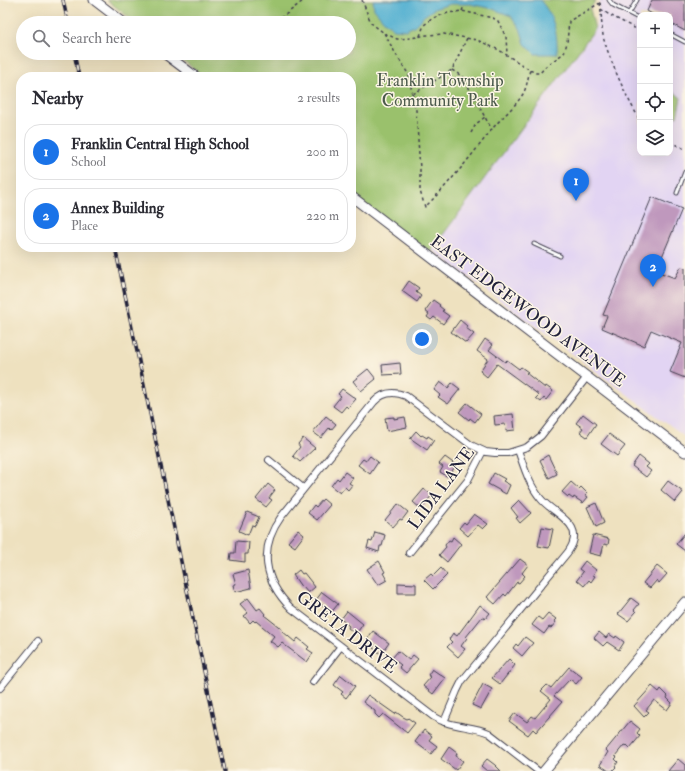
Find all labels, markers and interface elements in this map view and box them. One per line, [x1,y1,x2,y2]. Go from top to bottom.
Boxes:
map controls [637,12,673,156]
button: + [637,12,673,48]
search box [16,16,356,60]
icon: search [30,27,52,49]
text: Search here [62,29,131,48]
button: − [637,48,673,84]
park label: Franklin Township Community Park [376,70,504,112]
button: locate [637,84,673,120]
text: Nearby [32,88,83,109]
text: 2 results [297,90,340,106]
button: layers [637,120,673,156]
text: Franklin Central High School [71,135,249,154]
text: 1 [44,144,48,160]
text: 200 m [306,144,339,160]
text: School [71,154,106,170]
pin: 1 [563,168,589,201]
text: Annex Building [71,199,164,218]
text: 2 [43,208,49,224]
text: 220 m [306,208,339,224]
text: Place [71,218,98,234]
street label: EAST EDGEWOOD AVENUE [426,231,630,391]
pin: 2 [640,254,666,287]
your location [412,329,432,349]
street label: LIDA LANE [403,443,479,533]
street label: GRETA DRIVE [292,586,402,678]

